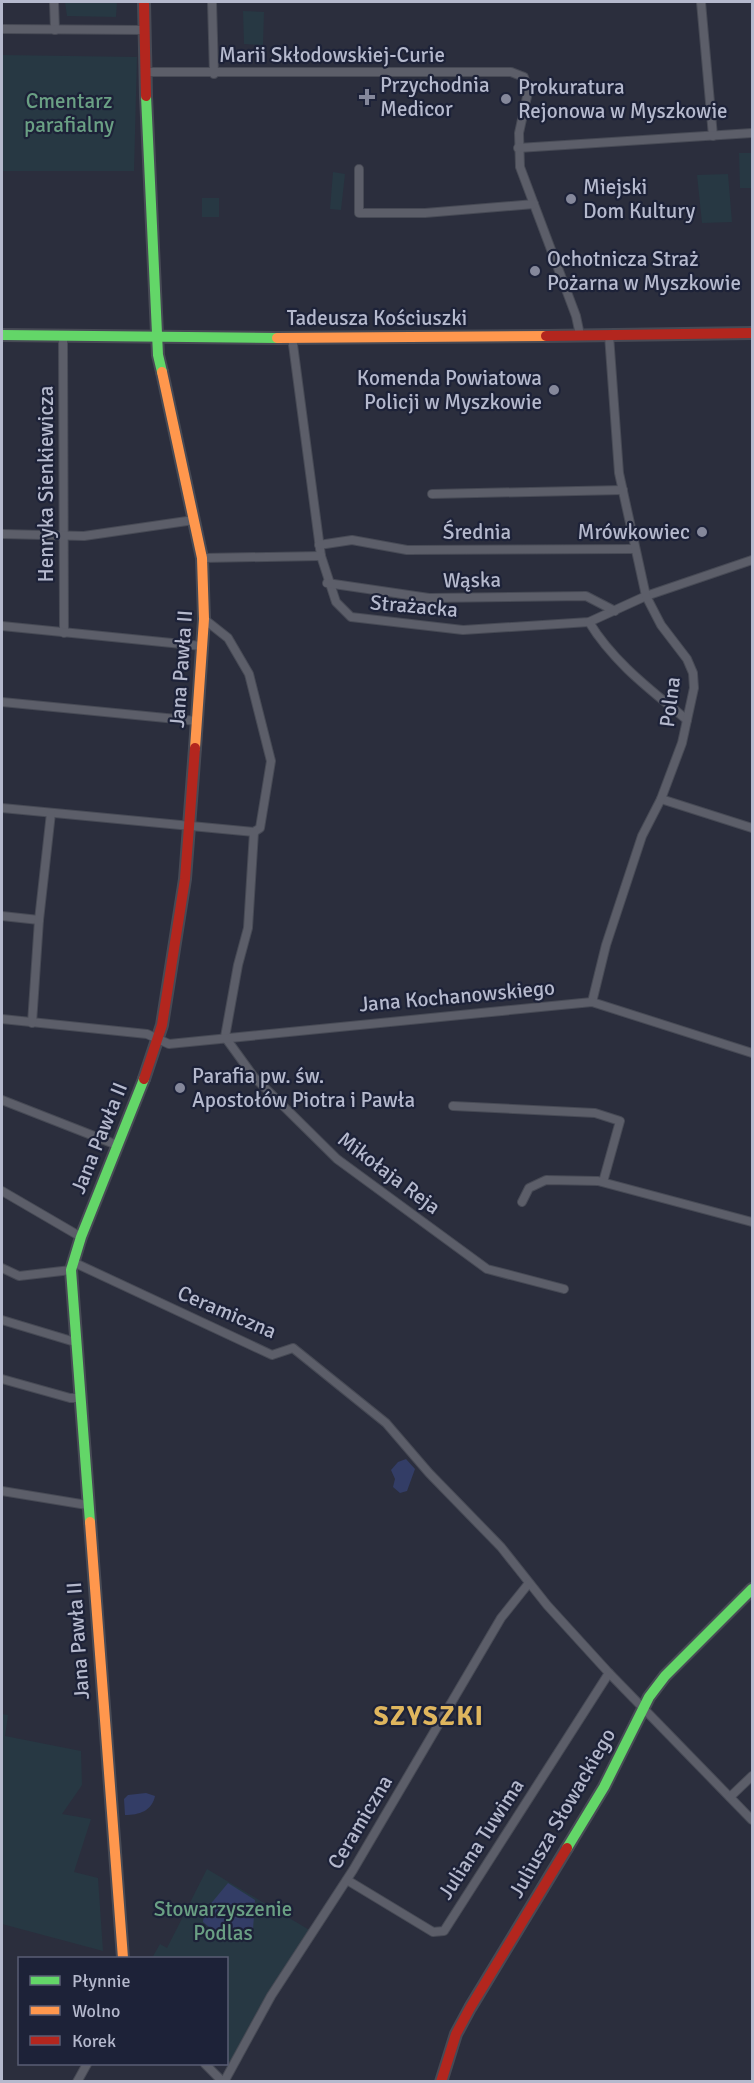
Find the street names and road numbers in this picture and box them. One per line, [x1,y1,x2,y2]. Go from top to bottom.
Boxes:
street label: Marii Skłodowskiej-Curie [219,42,445,68]
street label: Tadeusza Kościuszki [287,305,467,331]
street label: Henryka Sienkiewicza [33,386,59,582]
street label: Średnia [443,519,511,545]
street label: Wąska [443,566,501,594]
street label: Strażacka [369,589,459,623]
street label: Jana Pawła II [164,609,198,729]
street label: Polna [654,675,686,729]
street label: Jana Kochanowskiego [358,974,556,1018]
street label: Jana Pawła II [65,1078,133,1198]
street label: Mikołaja Reja [333,1126,445,1220]
street label: Ceramiczna [174,1280,280,1344]
street label: Jana Pawła II [61,1581,95,1701]
street label: Juliusza Słowackiego [503,1724,621,1902]
street label: Ceramiczna [322,1770,398,1874]
street label: Juliana Tuwima [432,1774,530,1904]

